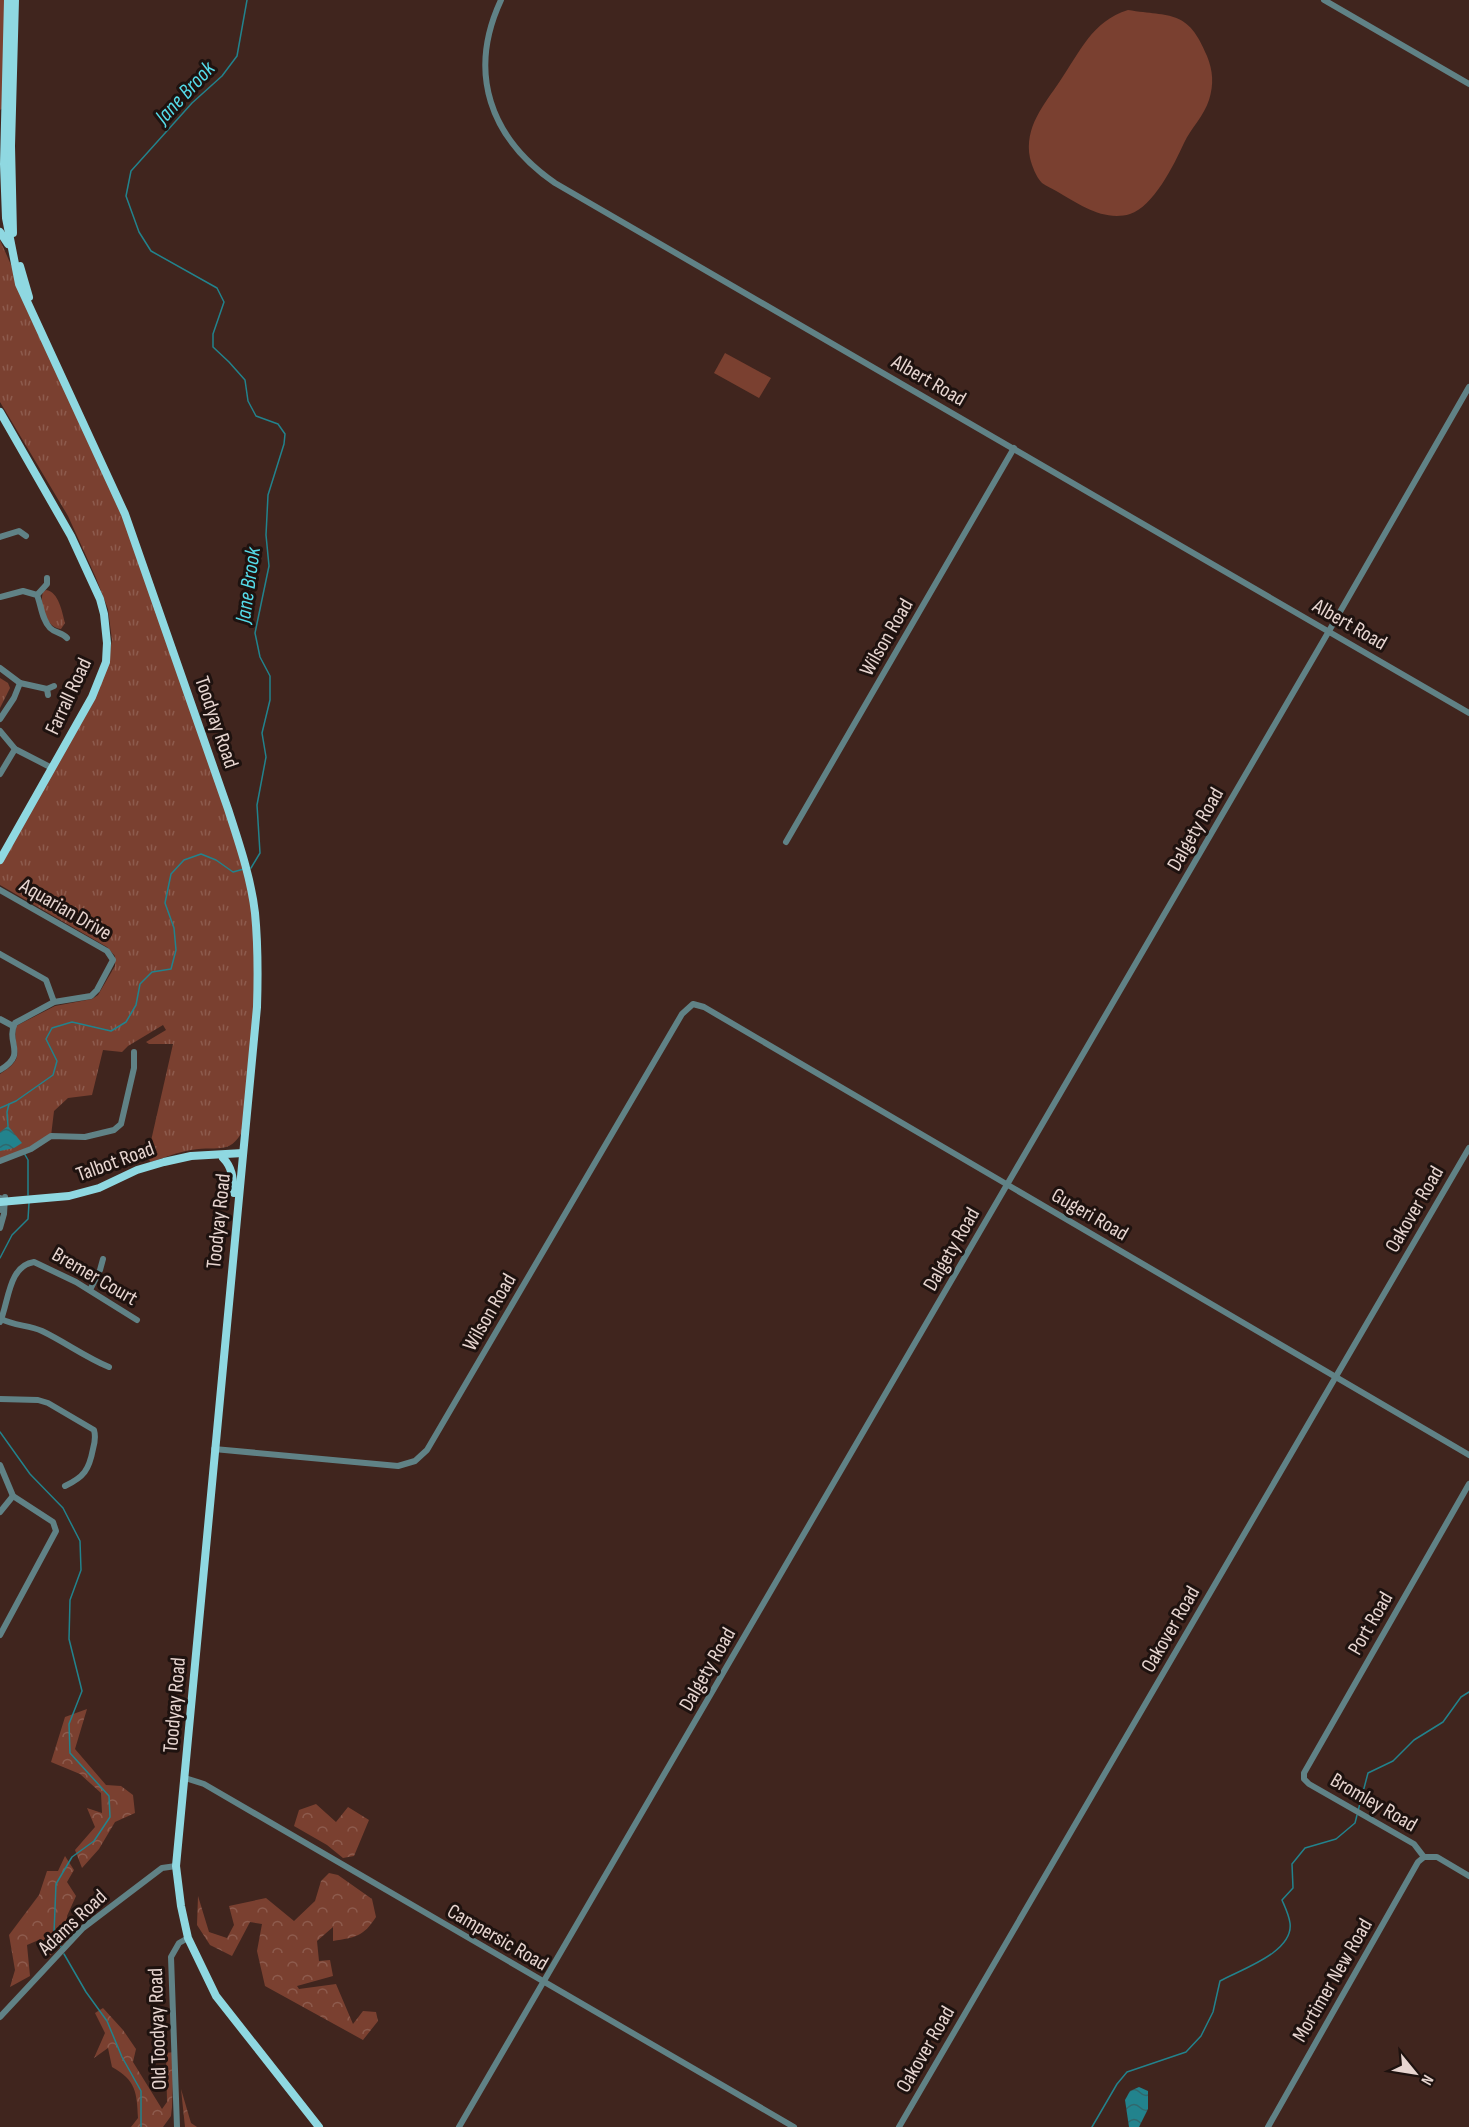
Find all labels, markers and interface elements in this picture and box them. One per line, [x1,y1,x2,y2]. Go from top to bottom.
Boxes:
water label: Jane Brook [148,55,221,132]
street label: Albert Road [886,349,970,412]
water label: Jane Brook [230,545,267,627]
street label: Albert Road [1307,593,1391,656]
street label: Wilson Road [854,594,919,680]
street label: Farrall Road [40,654,97,738]
street label: Toodyay Road [189,673,244,771]
street label: Dalgety Road [1162,783,1229,875]
street label: Aquarian Drive [15,873,116,946]
street label: Talbot Road [73,1136,158,1187]
street label: Oakover Road [1380,1162,1449,1257]
street label: Toodyay Road [201,1172,236,1270]
street label: Gugeri Road [1047,1183,1133,1246]
street label: Dalgety Road [918,1203,985,1295]
street label: Bremer Court [47,1242,142,1311]
street label: Wilson Road [457,1269,522,1355]
street label: Oakover Road [1136,1582,1205,1677]
street label: Port Road [1342,1587,1398,1659]
street label: Dalgety Road [674,1623,741,1715]
street label: Toodyay Road [158,1656,191,1754]
street label: Bromley Road [1326,1768,1422,1837]
street label: Adams Road [32,1884,112,1961]
street label: Campersic Road [443,1899,553,1976]
street label: Mortimer New Road [1287,1914,1378,2046]
street label: Old Toodyay Road [143,1968,172,2090]
street label: Oakover Road [891,2002,960,2097]
north arrow [1385,2043,1445,2103]
text: N [1416,2071,1437,2088]

